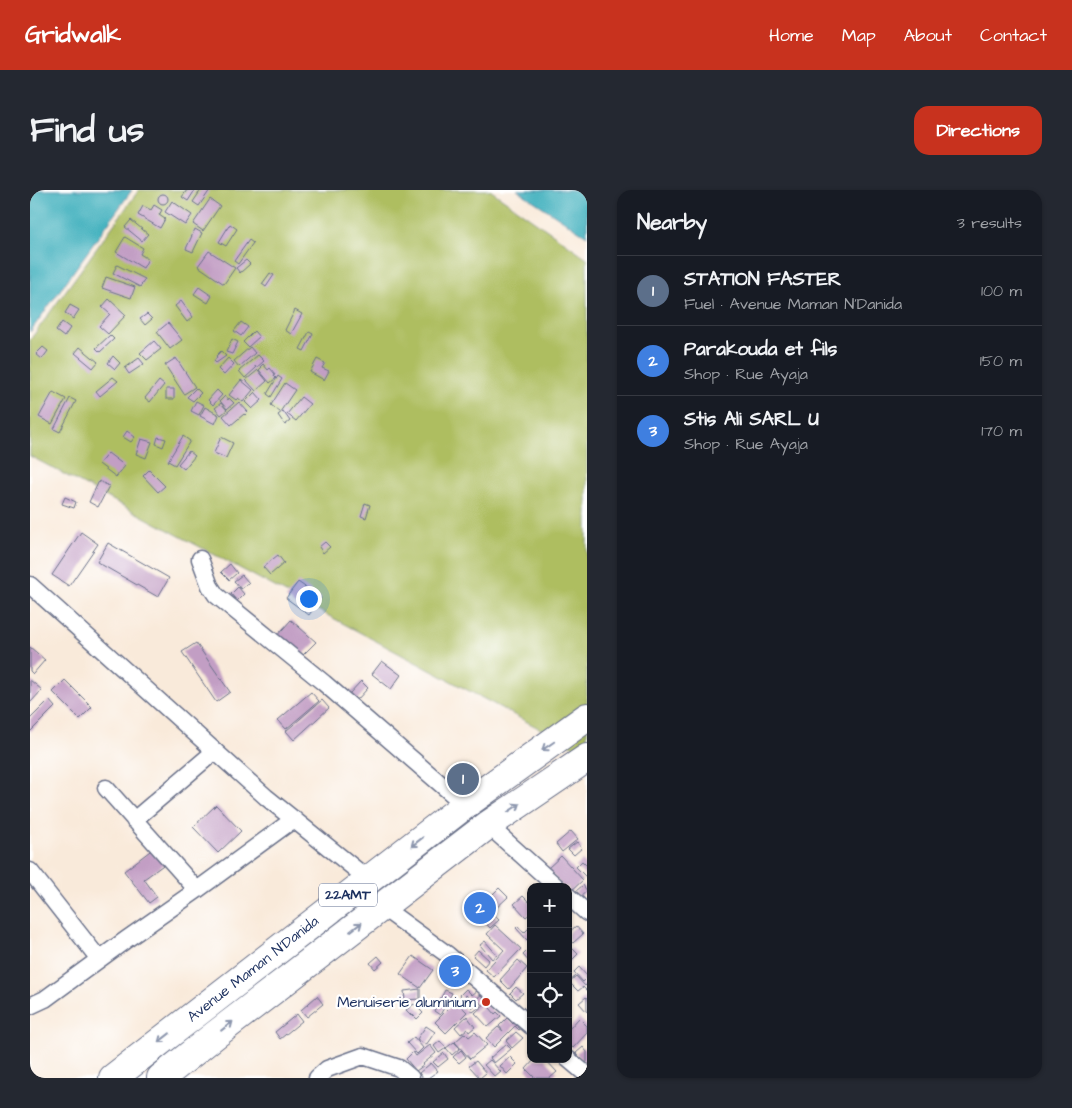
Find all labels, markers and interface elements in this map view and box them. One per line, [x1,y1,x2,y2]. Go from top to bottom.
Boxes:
text: Gridwalk [25,18,121,52]
text: Home [769,23,814,48]
text: Map [842,23,876,48]
text: About [904,23,952,48]
text: Contact [980,23,1047,48]
text: Find us [30,106,144,155]
button: Directions [914,106,1042,155]
text: Nearby [637,208,707,237]
text: 3 results [957,212,1022,234]
text: STATION FASTER [684,266,841,293]
text: 1 [652,280,654,302]
text: 100 m [981,280,1022,302]
text: Fuel · Avenue Maman N'Danida [684,293,902,315]
text: Parakouda et fils [684,336,837,363]
text: 2 [648,350,658,372]
text: 150 m [980,350,1022,372]
text: Shop · Rue Ayaja [684,363,808,385]
text: Stis Ali SARL U [684,406,819,433]
text: 3 [649,420,657,442]
text: 170 m [981,420,1022,442]
text: Shop · Rue Ayaja [684,433,808,455]
your location [296,586,322,612]
one-way arrow [541,741,555,751]
pin: 1 [447,760,479,798]
one-way arrow [506,803,520,813]
one-way arrow [411,837,424,848]
map controls [527,883,572,1063]
button: + [527,883,572,928]
road number: 22AMT [319,884,377,906]
pin: 2 [464,889,496,927]
street label: Avenue Maman N'Danida [183,911,324,1027]
one-way arrow [349,922,363,932]
button: − [527,928,572,973]
pin: 3 [439,952,471,990]
button: locate [527,973,572,1018]
place label: Menuiserie aluminium [337,992,476,1013]
marker: Menuiserie aluminium [480,996,492,1008]
button: layers [527,1018,572,1063]
one-way arrow [220,1021,234,1031]
one-way arrow [158,1033,171,1044]

